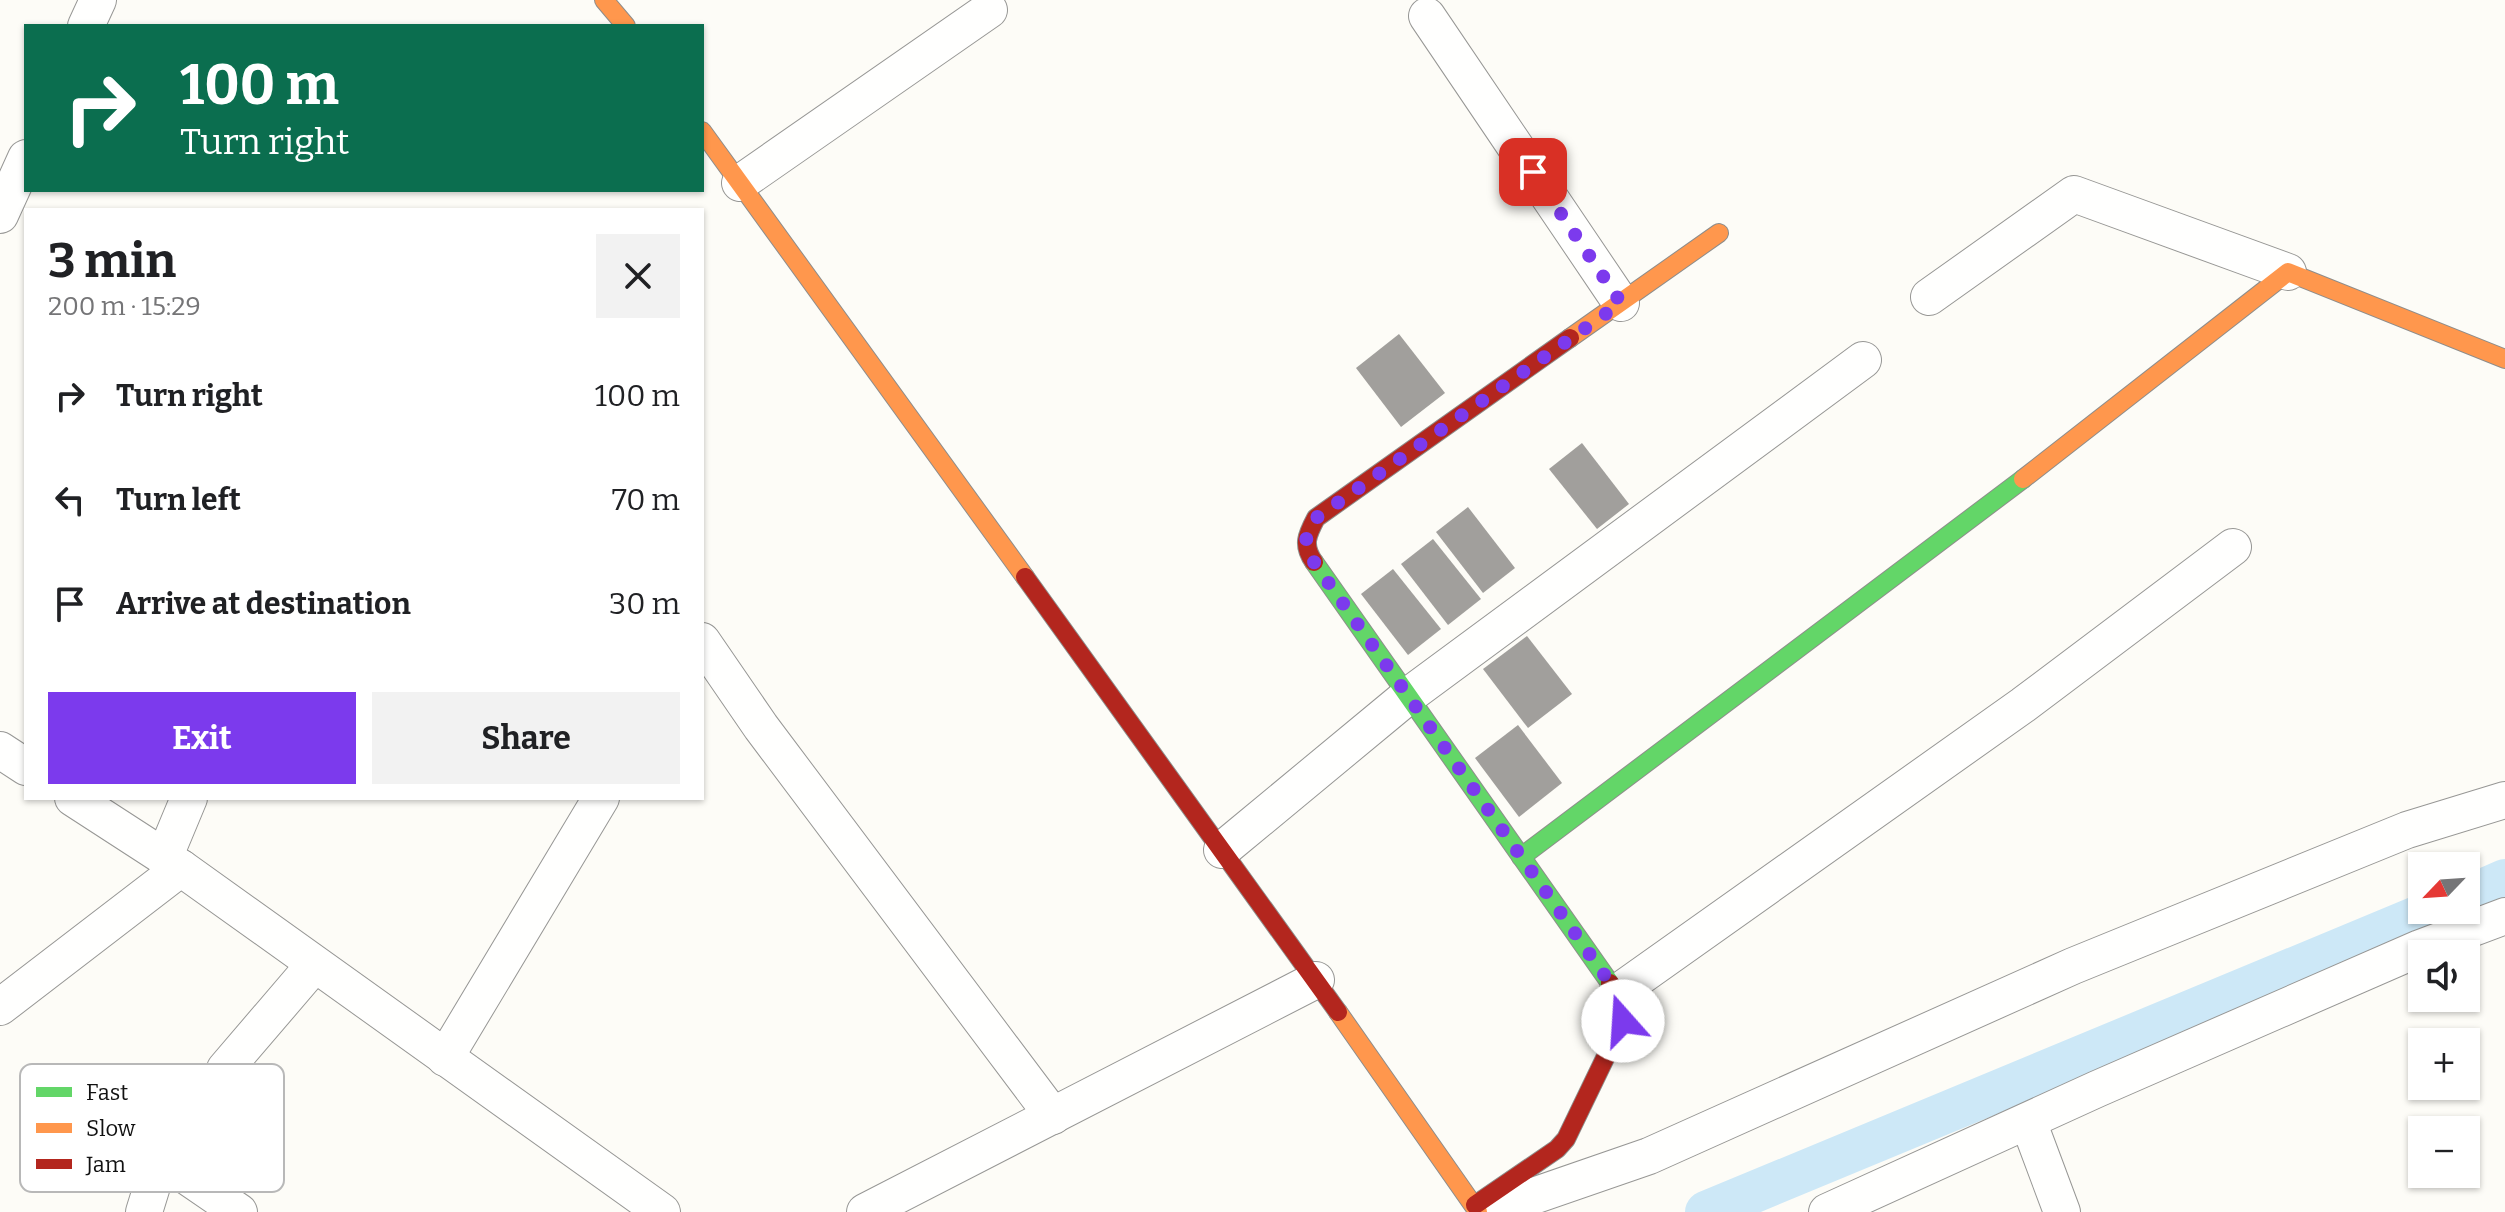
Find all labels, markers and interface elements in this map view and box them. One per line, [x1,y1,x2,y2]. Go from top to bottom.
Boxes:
text: 100 m [180,52,339,119]
icon: right [48,56,152,160]
text: Turn right [180,120,349,164]
pin [1499,138,1567,206]
icon: arrive [1511,150,1555,194]
text: 3 min [48,232,176,290]
button: close [596,234,680,318]
text: 200 m · 15:29 [48,291,201,322]
icon: right [48,374,92,418]
text: Turn right [116,378,263,414]
text: 100 m [595,378,680,414]
icon: left [48,478,92,522]
text: Turn left [116,482,241,518]
text: 70 m [612,482,680,518]
icon: arrive [48,582,92,626]
text: Arrive at destination [116,586,411,622]
text: 30 m [609,586,680,622]
button: Exit [48,692,356,784]
button: Share [372,692,680,784]
north arrow [2408,852,2480,924]
map controls [2408,852,2480,1188]
button: sound [2408,940,2480,1012]
position arrow [1581,979,1665,1063]
button: + [2408,1028,2480,1100]
legend [20,1064,284,1192]
text: Fast [86,1079,128,1106]
text: Slow [86,1115,136,1142]
button: − [2408,1116,2480,1188]
text: Jam [85,1151,126,1178]

